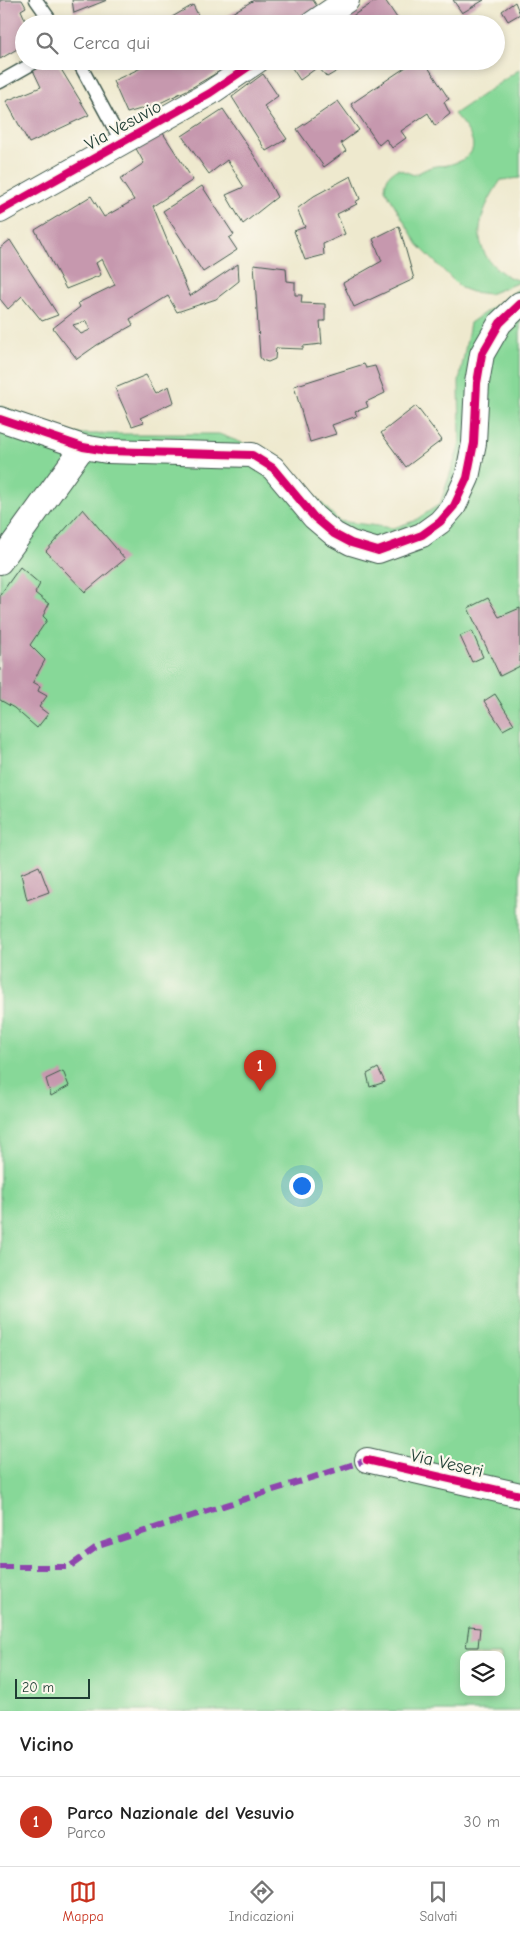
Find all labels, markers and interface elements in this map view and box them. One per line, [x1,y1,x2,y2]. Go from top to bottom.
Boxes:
search box [15,15,505,70]
icon: search [33,29,61,57]
text: Cerca qui [73,32,150,54]
street label: Via Vesuvio [81,96,165,155]
pin: 1 [244,1050,276,1091]
your location [289,1173,315,1199]
street label: Via Veseri [408,1445,485,1482]
map controls [460,1651,505,1696]
button: layers [460,1651,505,1696]
scale bar [15,1676,90,1699]
text: 20 m [22,1679,54,1696]
text: Vicino [20,1732,74,1756]
text: Parco Nazionale del Vesuvio [67,1802,294,1824]
text: 1 [33,1813,39,1831]
text: 30 m [464,1813,500,1831]
text: Parco [67,1824,106,1842]
tab: Mappa [63,1878,104,1925]
tab: Indicazioni [229,1878,294,1925]
tab: Salvati [419,1878,457,1925]

